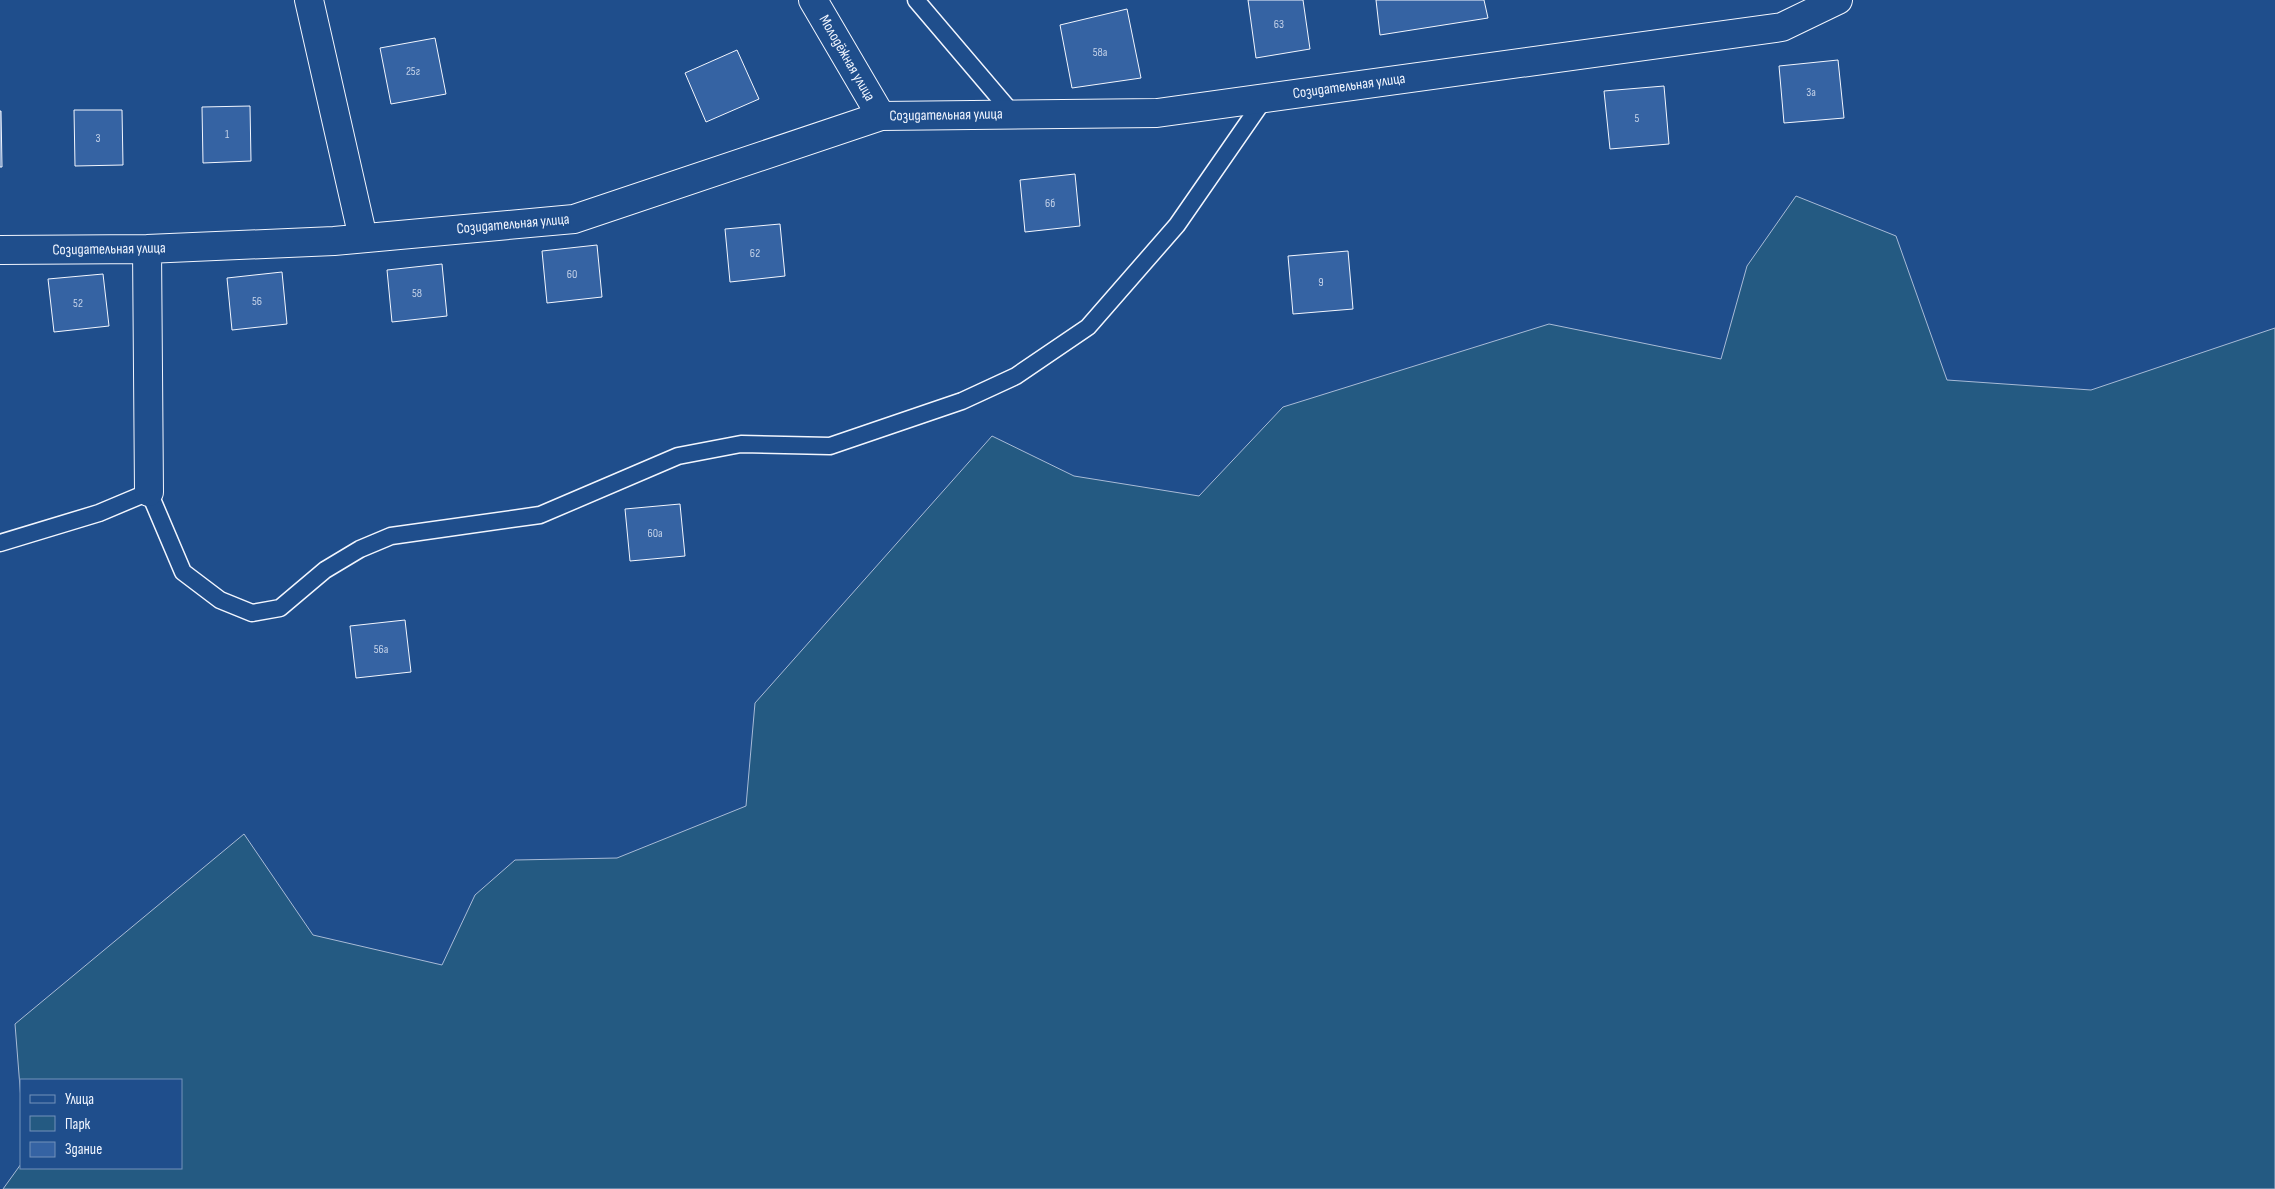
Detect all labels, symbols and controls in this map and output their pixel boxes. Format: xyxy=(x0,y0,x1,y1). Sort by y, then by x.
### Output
street label: Молодёжная улица xyxy=(815,11,879,105)
house number: 63 xyxy=(1274,17,1284,32)
house number: 58а xyxy=(1093,45,1108,60)
house number: 25г xyxy=(406,64,420,79)
street label: Созидательная улица xyxy=(1292,69,1407,103)
house number: 3а xyxy=(1806,85,1816,100)
street label: Созидательная улица xyxy=(889,105,1003,125)
house number: 5 xyxy=(1635,111,1640,126)
house number: 1 xyxy=(225,127,230,142)
house number: 3 xyxy=(95,131,101,146)
house number: 6б xyxy=(1045,196,1055,211)
street label: Созидательная улица xyxy=(456,210,570,238)
street label: Созидательная улица xyxy=(52,239,166,259)
house number: 62 xyxy=(750,246,760,261)
house number: 60 xyxy=(567,267,577,282)
house number: 9 xyxy=(1318,275,1324,290)
house number: 58 xyxy=(412,286,422,301)
house number: 56 xyxy=(252,294,262,309)
house number: 52 xyxy=(73,296,83,311)
house number: 60а xyxy=(647,526,663,541)
house number: 56а xyxy=(374,642,389,657)
legend xyxy=(20,1079,182,1169)
text: Улица xyxy=(65,1090,94,1109)
text: Парк xyxy=(65,1115,91,1134)
text: Здание xyxy=(65,1140,102,1159)

